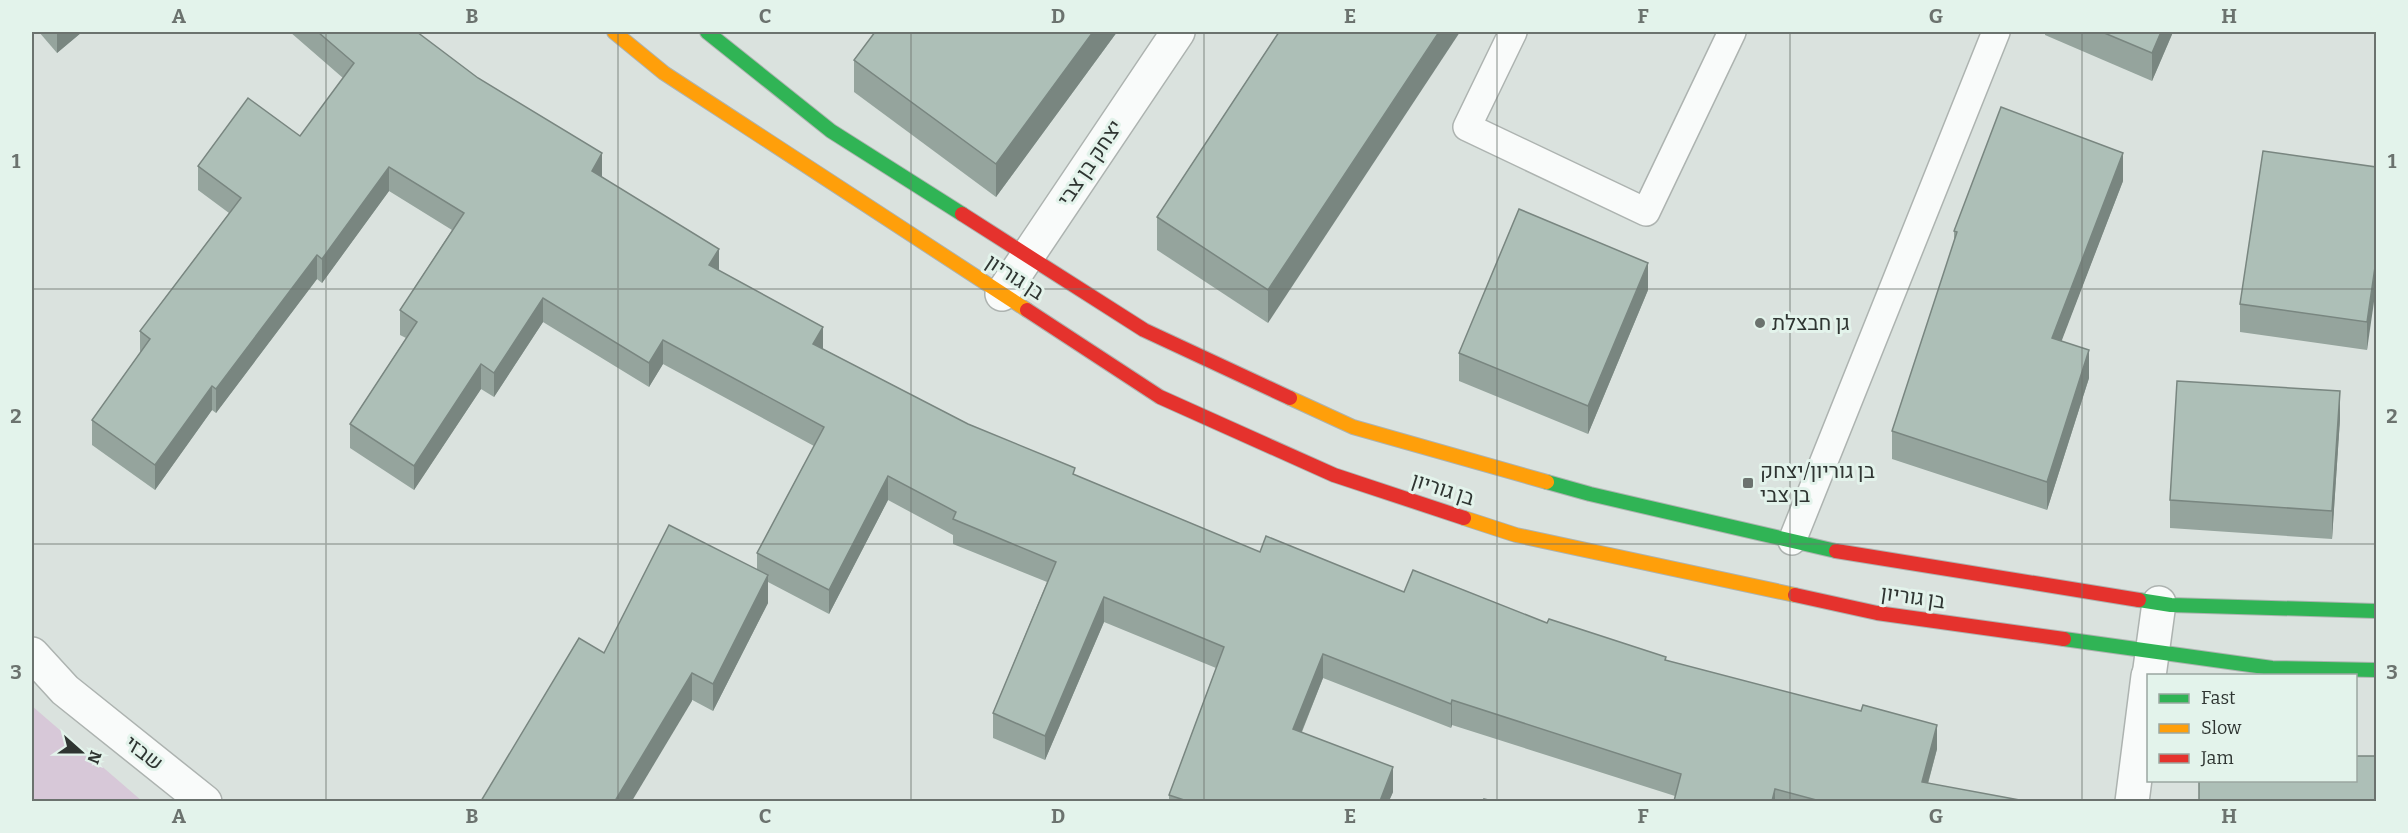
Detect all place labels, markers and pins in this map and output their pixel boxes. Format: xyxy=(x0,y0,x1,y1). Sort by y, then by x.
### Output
place label: גן חבצלת xyxy=(1772,310,1850,336)
marker: גן חבצלת xyxy=(1753,316,1767,330)
place label: בן גוריון/יצחק בן צבי xyxy=(1760,458,1875,508)
marker: בן גוריון/יצחק בן צבי xyxy=(1741,476,1755,490)

